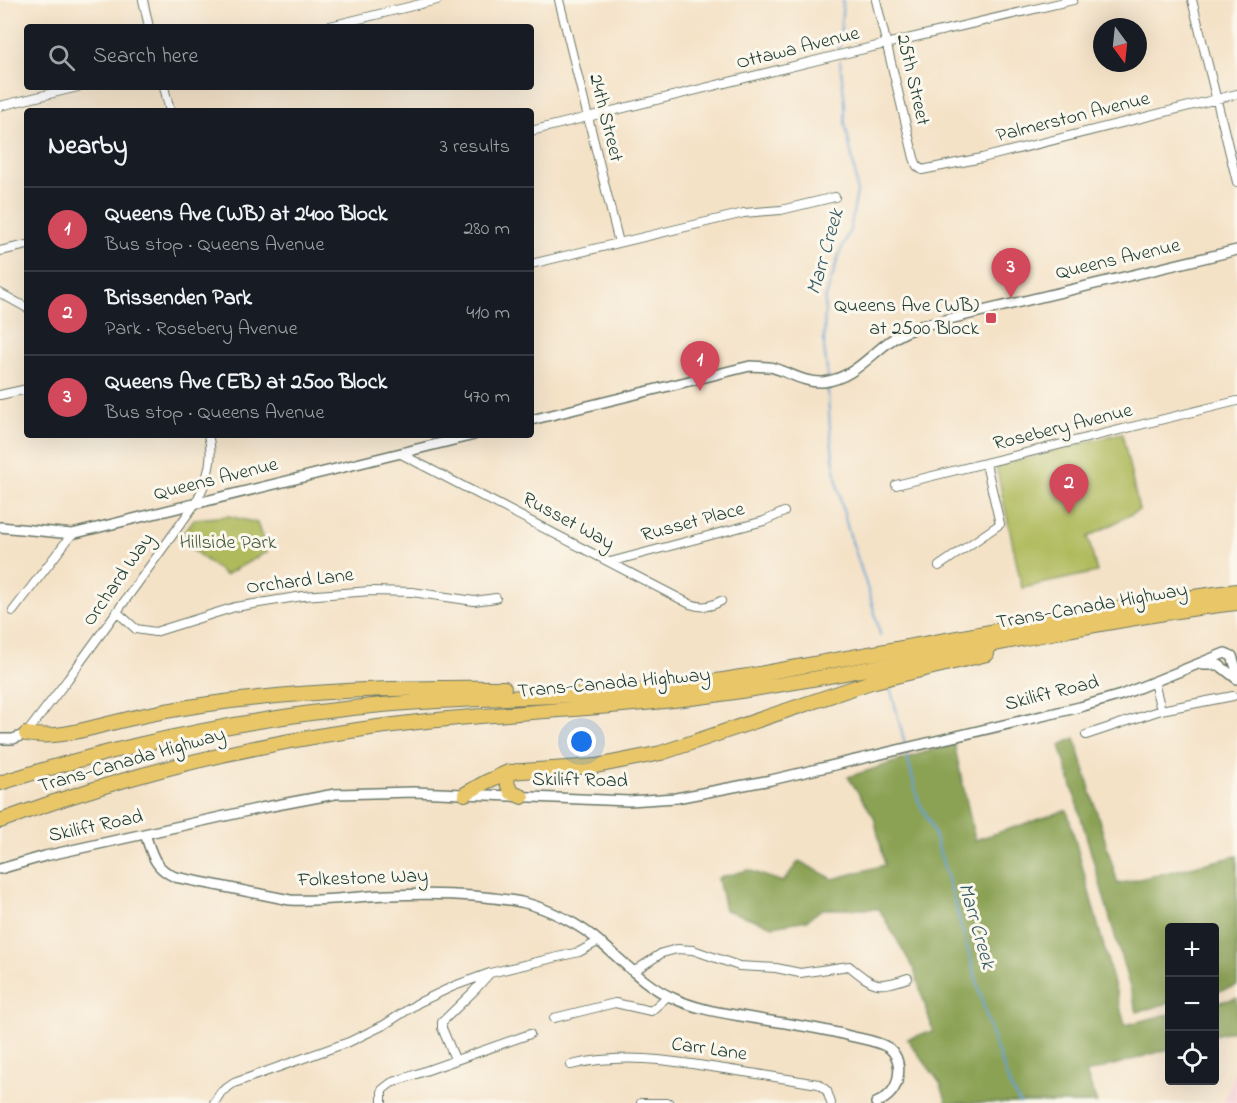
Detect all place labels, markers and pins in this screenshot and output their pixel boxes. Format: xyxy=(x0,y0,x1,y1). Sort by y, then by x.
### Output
pin: 3 xyxy=(992,248,1030,298)
place label: Queens Ave (WB) at 2500 Block xyxy=(834,292,979,344)
marker: Queens Ave (WB) at 2500 Block xyxy=(984,311,998,325)
pin: 1 xyxy=(680,342,720,391)
pin: 2 xyxy=(1050,464,1088,514)

